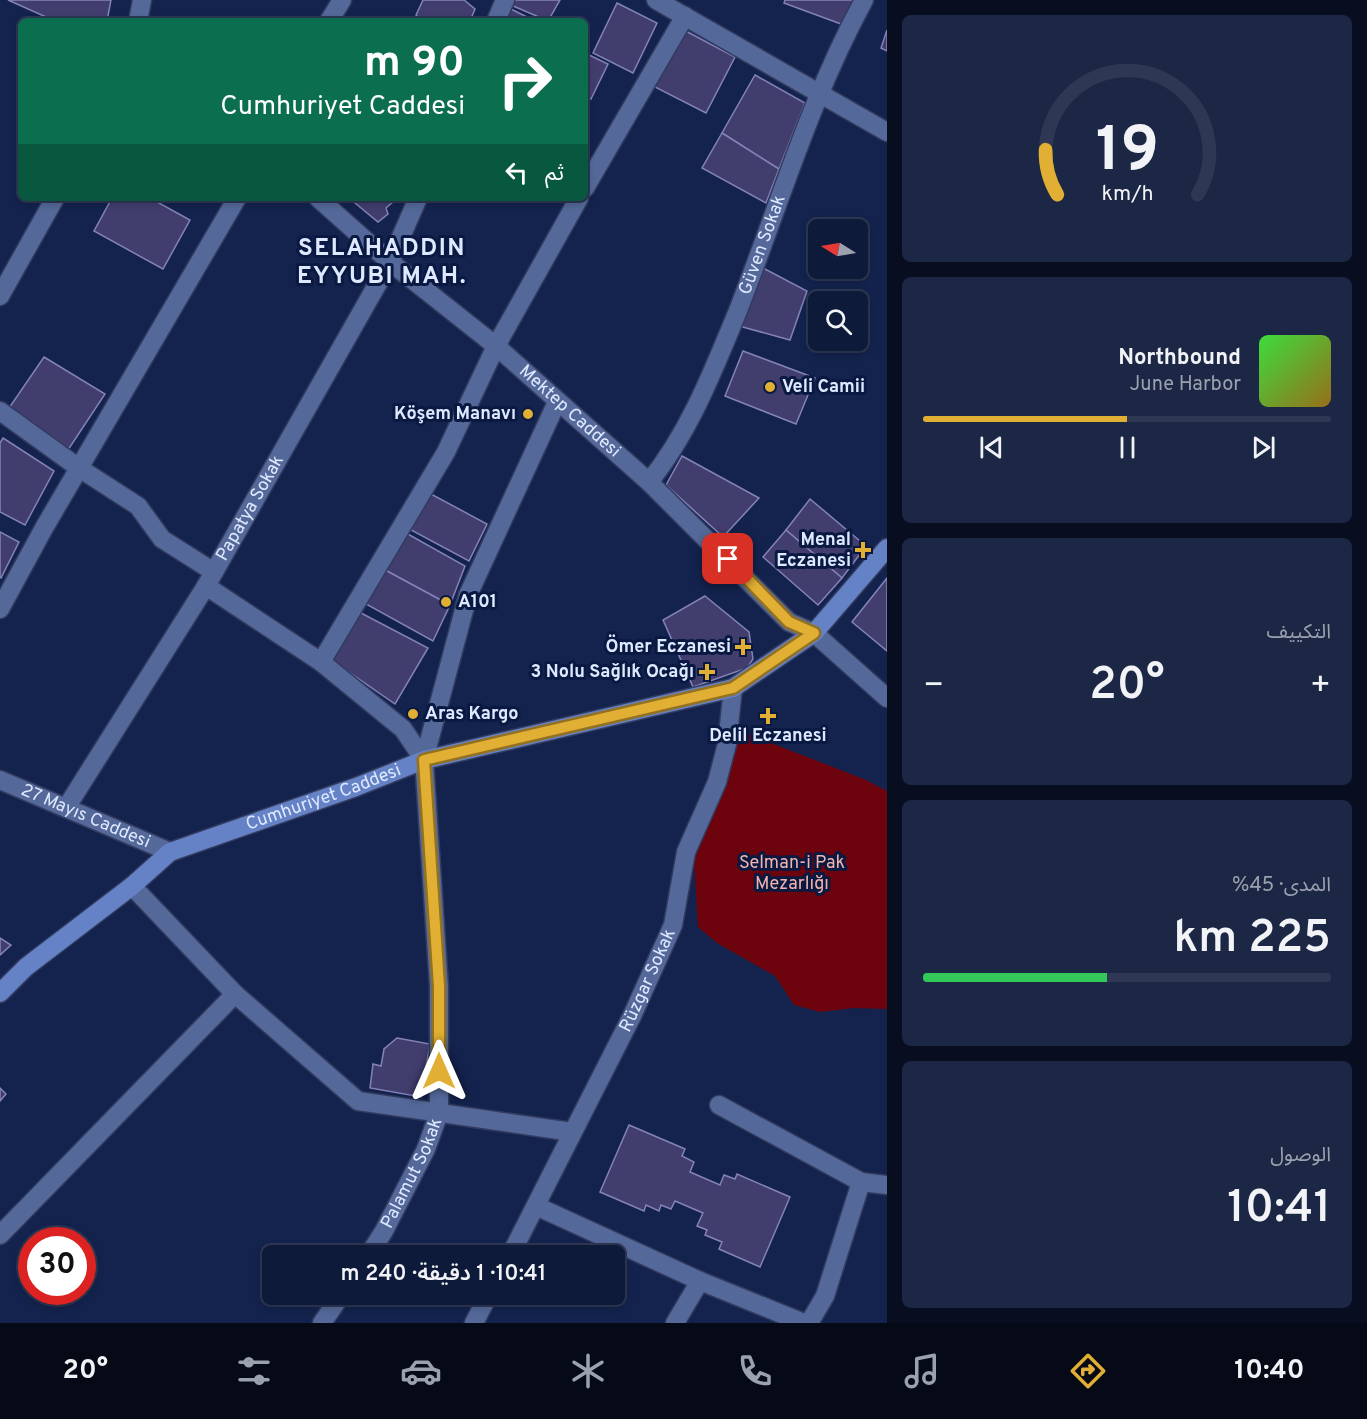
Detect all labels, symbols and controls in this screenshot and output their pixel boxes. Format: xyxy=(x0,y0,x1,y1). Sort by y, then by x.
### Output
text: 90 m xyxy=(364,38,465,91)
icon: right xyxy=(486,42,564,120)
text: Cumhuriyet Caddesi xyxy=(220,90,465,124)
text: 19 xyxy=(1095,114,1159,193)
icon: left xyxy=(500,156,533,189)
text: ثم xyxy=(545,161,564,188)
text: km/h xyxy=(1101,182,1153,209)
street label: Güven Sokak xyxy=(734,192,791,298)
north arrow xyxy=(808,219,868,279)
map controls xyxy=(808,219,868,351)
district label: SELAHADDIN EYYUBI MAH. xyxy=(297,234,467,292)
button: search xyxy=(808,291,868,351)
text: Northbound xyxy=(1118,345,1241,372)
street label: Mektep Caddesi xyxy=(514,360,625,463)
text: June Harbor xyxy=(1129,372,1241,398)
place label: Veli Camii xyxy=(782,376,865,399)
marker: Veli Camii xyxy=(763,380,777,394)
place label: Köşem Manavı xyxy=(394,403,516,426)
marker: Köşem Manavı xyxy=(521,407,535,421)
icon: previous xyxy=(975,431,1008,464)
icon: pause xyxy=(1111,431,1144,464)
icon: next xyxy=(1247,431,1280,464)
street label: Papatya Sokak xyxy=(211,451,289,565)
place label: Menal Eczanesi xyxy=(776,529,851,573)
pin xyxy=(702,533,753,584)
icon: arrive xyxy=(711,542,744,575)
marker: Menal Eczanesi xyxy=(856,543,870,557)
place label: A101 xyxy=(458,591,497,614)
marker: A101 xyxy=(439,595,453,609)
text: التكييف xyxy=(1267,620,1331,646)
place label: Ömer Eczanesi xyxy=(605,634,731,659)
marker: Ömer Eczanesi xyxy=(736,640,750,654)
text: 20° xyxy=(1089,658,1165,715)
place label: 3 Nolu Sağlık Ocağı xyxy=(531,661,694,684)
marker: 3 Nolu Sağlık Ocağı xyxy=(698,663,716,681)
text: − xyxy=(923,666,944,708)
text: + xyxy=(1310,666,1331,708)
place label: Aras Kargo xyxy=(425,703,518,726)
marker: Aras Kargo xyxy=(406,707,420,721)
marker: Delil Eczanesi xyxy=(761,709,775,723)
place label: Delil Eczanesi xyxy=(709,725,827,748)
street label: Cumhuriyet Caddesi xyxy=(243,759,404,836)
street label: 27 Mayıs Caddesi xyxy=(17,779,154,854)
park label: Selman-i Pak Mezarlığı xyxy=(739,852,845,896)
text: المدى · 45% xyxy=(1232,873,1331,899)
text: 225 km xyxy=(1173,911,1331,968)
street label: Rüzgar Sokak xyxy=(614,925,681,1036)
position arrow xyxy=(407,1039,471,1103)
street label: Palamut Sokak xyxy=(376,1115,448,1232)
text: الوصول xyxy=(1270,1143,1331,1169)
text: 10:41 xyxy=(1227,1181,1331,1238)
speed limit sign: 30 xyxy=(18,1227,96,1305)
text: 10:41 · 1 دقيقة · 240 m xyxy=(341,1261,546,1288)
icon: filters xyxy=(233,1350,275,1392)
icon: car xyxy=(400,1350,442,1392)
icon: climate xyxy=(567,1350,609,1392)
icon: phone xyxy=(734,1350,776,1392)
icon: music xyxy=(901,1350,943,1392)
icon: directions xyxy=(1067,1350,1109,1392)
text: 20° xyxy=(62,1354,108,1388)
text: 10:40 xyxy=(1234,1354,1305,1388)

